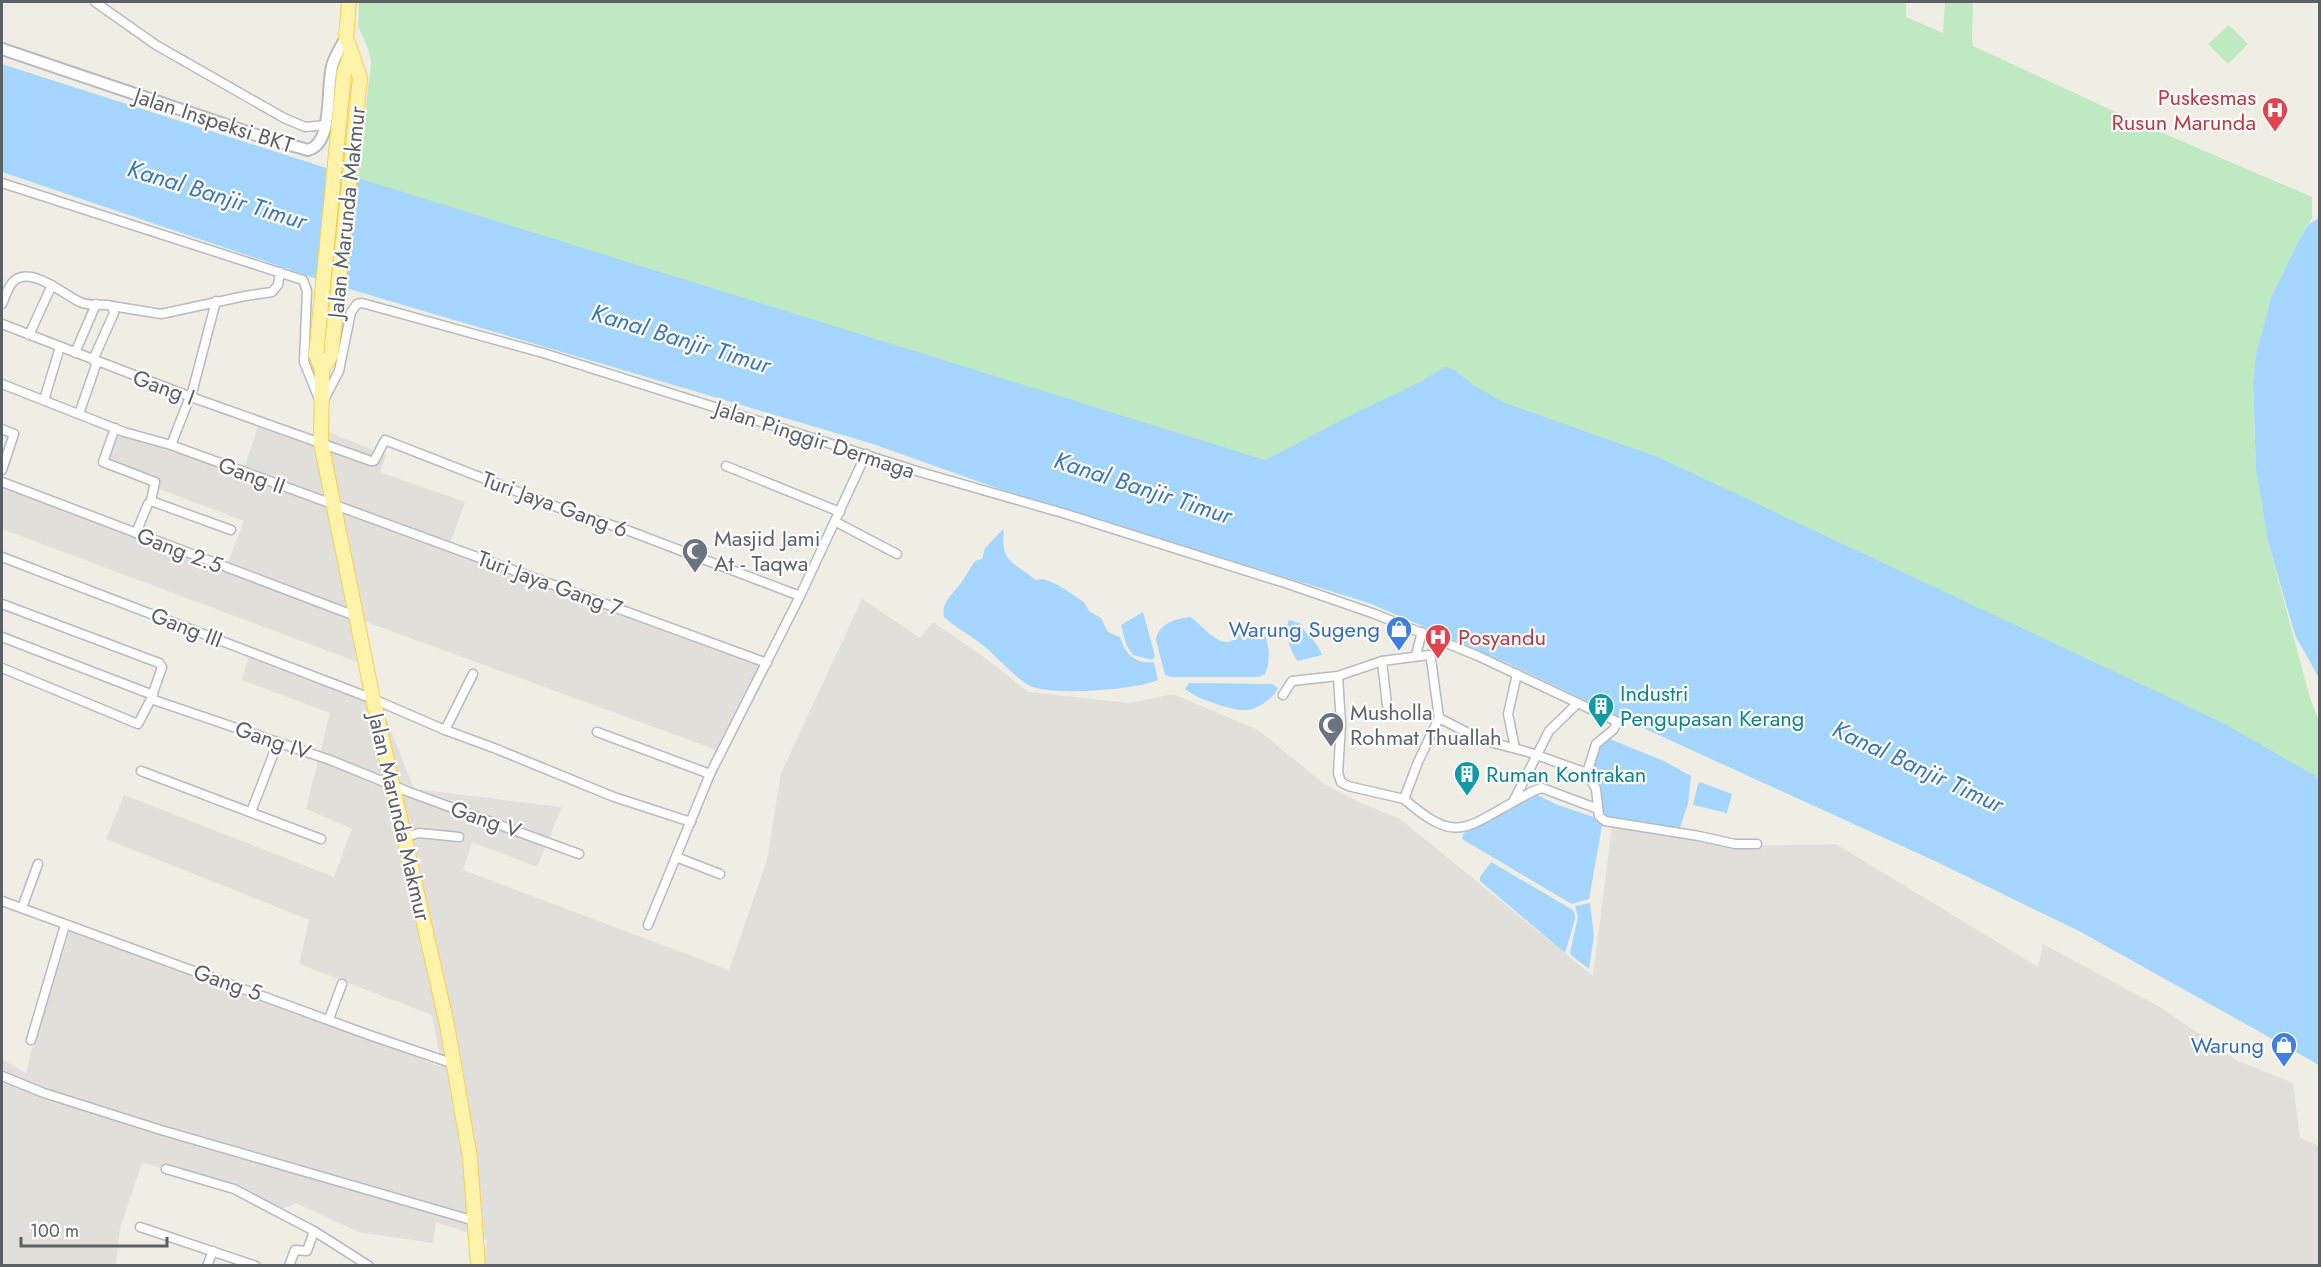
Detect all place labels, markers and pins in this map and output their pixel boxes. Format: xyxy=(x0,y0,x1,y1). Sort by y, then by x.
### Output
place label: Puskesmas Rusun Marunda xyxy=(2111,81,2256,138)
hospital icon: Puskesmas Rusun Marunda xyxy=(2260,95,2290,133)
place label: Masjid Jami At - Taqwa xyxy=(714,522,820,579)
mosque icon: Masjid Jami At - Taqwa xyxy=(680,536,710,574)
place label: Warung Sugeng xyxy=(1228,613,1380,645)
shop icon: Warung Sugeng xyxy=(1384,614,1414,652)
place label: Posyandu xyxy=(1458,621,1546,653)
hospital icon: Posyandu xyxy=(1423,622,1453,660)
place label: Industri Pengupasan Kerang xyxy=(1620,677,1804,734)
building icon: Industri Pengupasan Kerang xyxy=(1586,691,1616,729)
place label: Musholla Rohmat Thuallah xyxy=(1350,696,1502,753)
mosque icon: Musholla Rohmat Thuallah xyxy=(1316,710,1346,748)
place label: Ruman Kontrakan xyxy=(1486,758,1646,790)
building icon: Ruman Kontrakan xyxy=(1452,759,1482,797)
place label: Warung xyxy=(2191,1029,2264,1061)
shop icon: Warung xyxy=(2269,1030,2299,1068)

